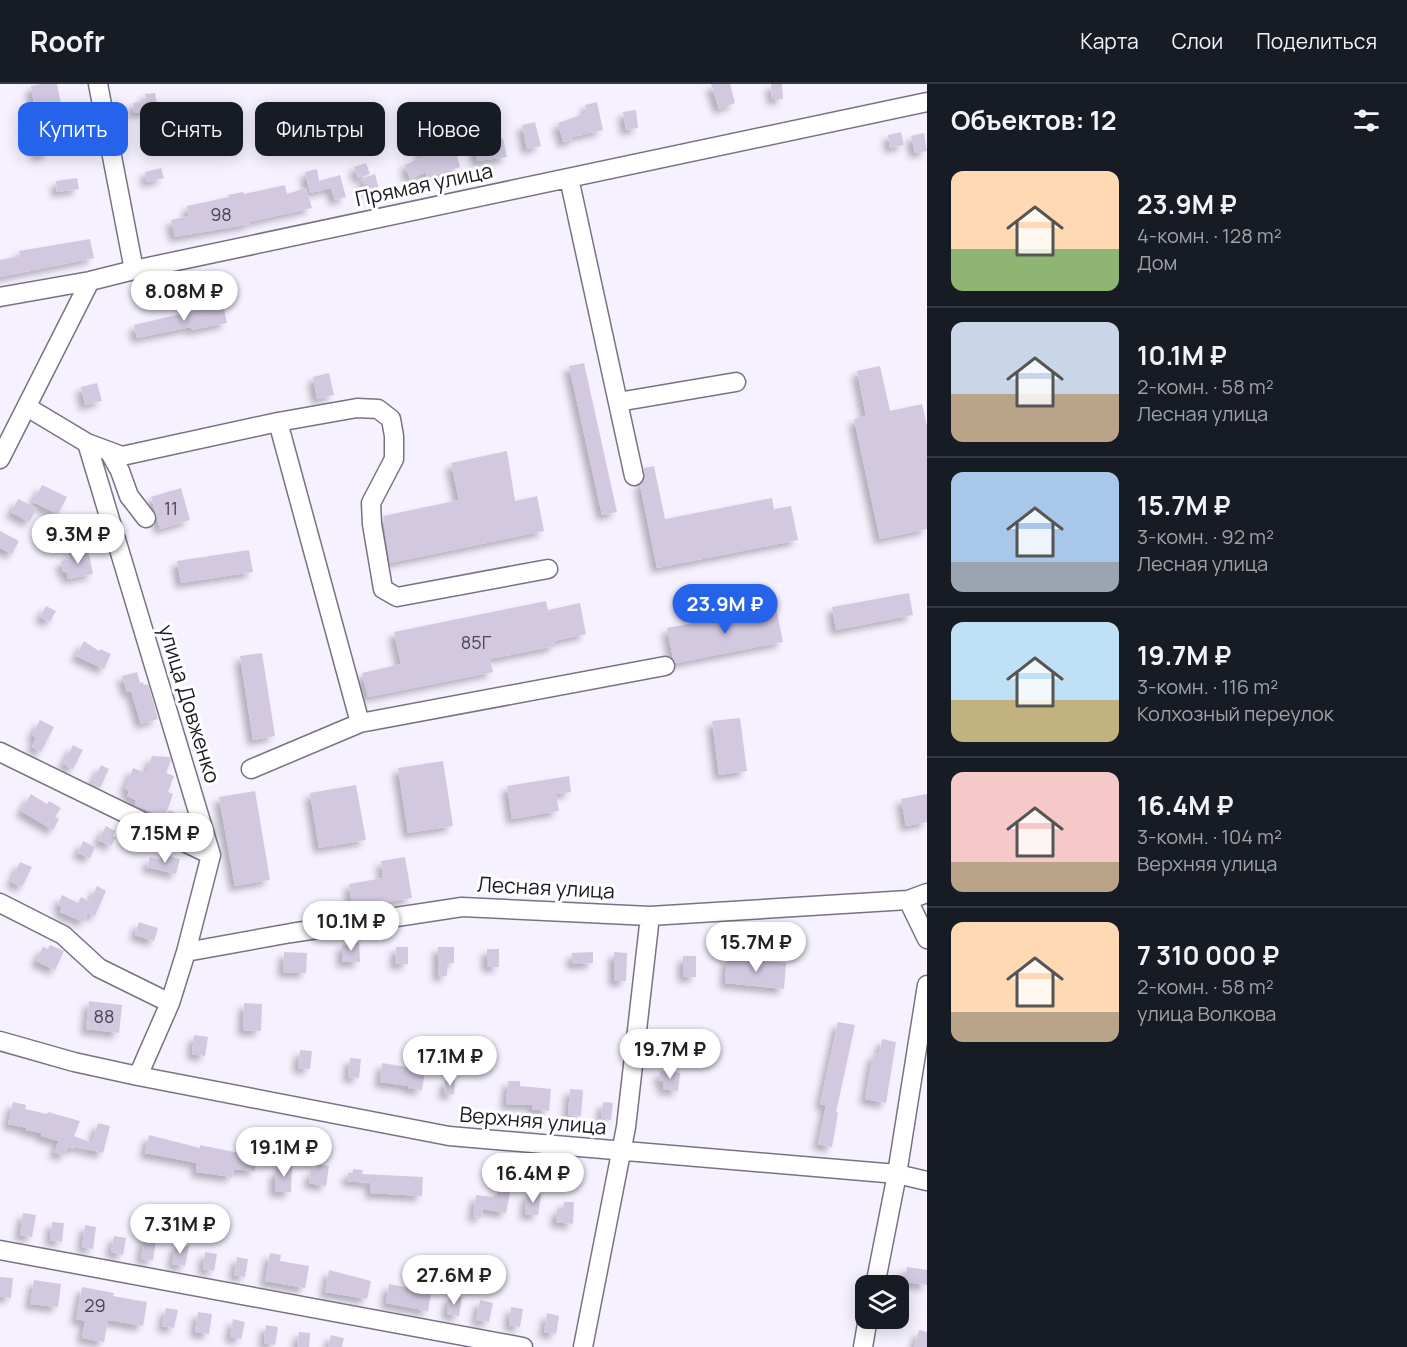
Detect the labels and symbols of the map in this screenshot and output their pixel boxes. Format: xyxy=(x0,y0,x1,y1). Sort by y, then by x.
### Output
street label: Прямая улица xyxy=(352,156,495,212)
house number: 98 xyxy=(210,202,232,226)
pin: 8.08M ₽ xyxy=(129,271,239,322)
house number: 11 xyxy=(164,496,178,520)
pin: 9.3M ₽ xyxy=(29,514,127,565)
pin: 23.9M ₽ xyxy=(670,584,780,635)
street label: улица Довженко xyxy=(153,621,227,786)
house number: 85Г xyxy=(461,630,492,654)
pin: 7.15M ₽ xyxy=(110,813,220,864)
street label: Лесная улица xyxy=(477,869,616,905)
pin: 10.1M ₽ xyxy=(296,901,406,952)
pin: 15.7M ₽ xyxy=(701,922,811,973)
house number: 88 xyxy=(94,1004,114,1028)
pin: 19.7M ₽ xyxy=(615,1029,725,1080)
pin: 17.1M ₽ xyxy=(395,1036,505,1087)
street label: Верхняя улица xyxy=(458,1100,608,1140)
pin: 19.1M ₽ xyxy=(229,1127,339,1178)
pin: 16.4M ₽ xyxy=(478,1153,588,1204)
pin: 7.31M ₽ xyxy=(125,1204,235,1255)
pin: 27.6M ₽ xyxy=(399,1255,509,1306)
house number: 29 xyxy=(84,1293,106,1317)

